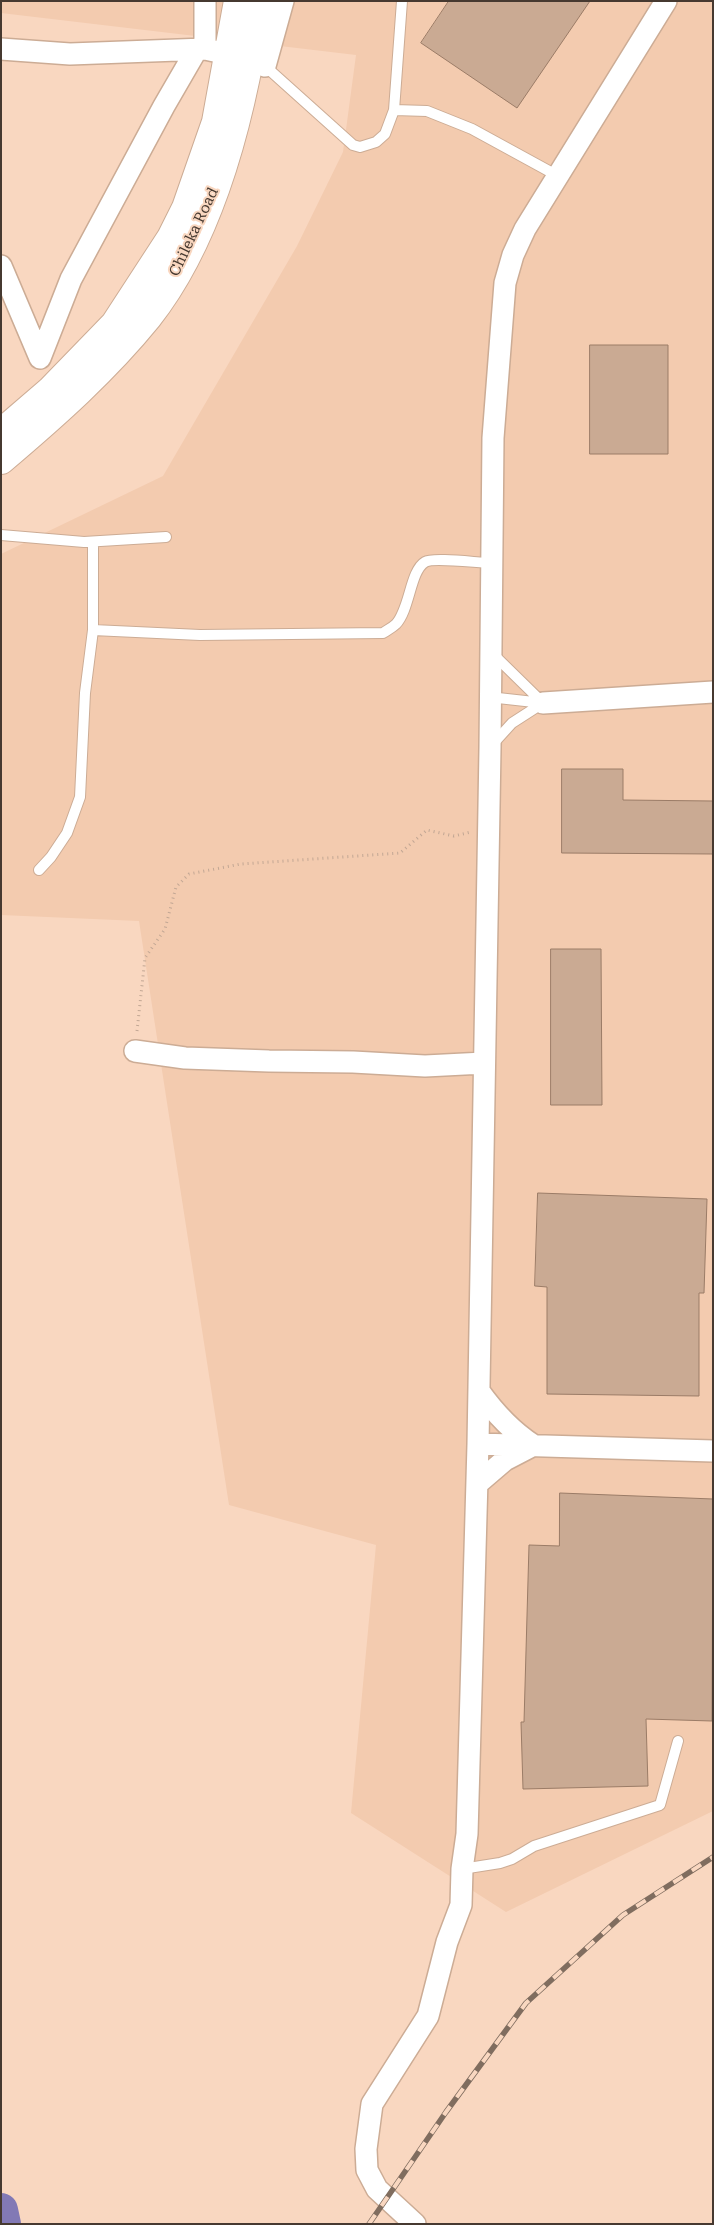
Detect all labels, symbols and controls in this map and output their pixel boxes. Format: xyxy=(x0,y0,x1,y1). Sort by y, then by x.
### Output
street label: Chileka Road xyxy=(166,185,222,279)

